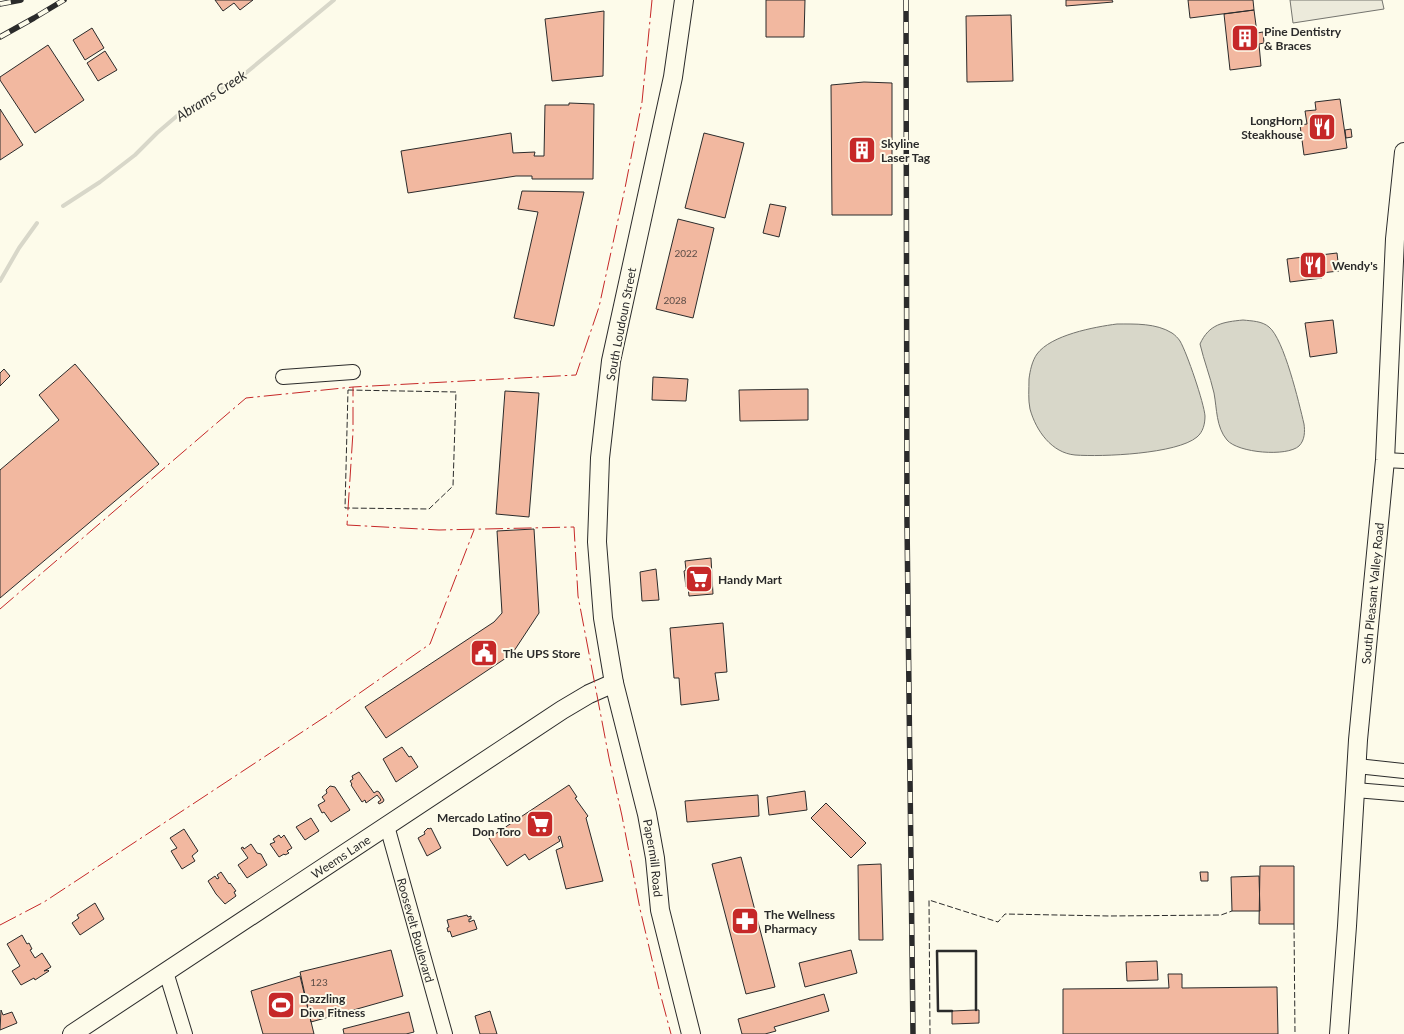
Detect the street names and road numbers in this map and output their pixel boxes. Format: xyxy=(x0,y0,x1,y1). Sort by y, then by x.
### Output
street label: South Loudoun Street xyxy=(603,266,639,382)
street label: South Pleasant Valley Road xyxy=(1358,522,1386,665)
street label: Papermill Road xyxy=(641,818,666,898)
street label: Weems Lane xyxy=(308,831,373,881)
street label: Roosevelt Boulevard xyxy=(394,876,438,984)

